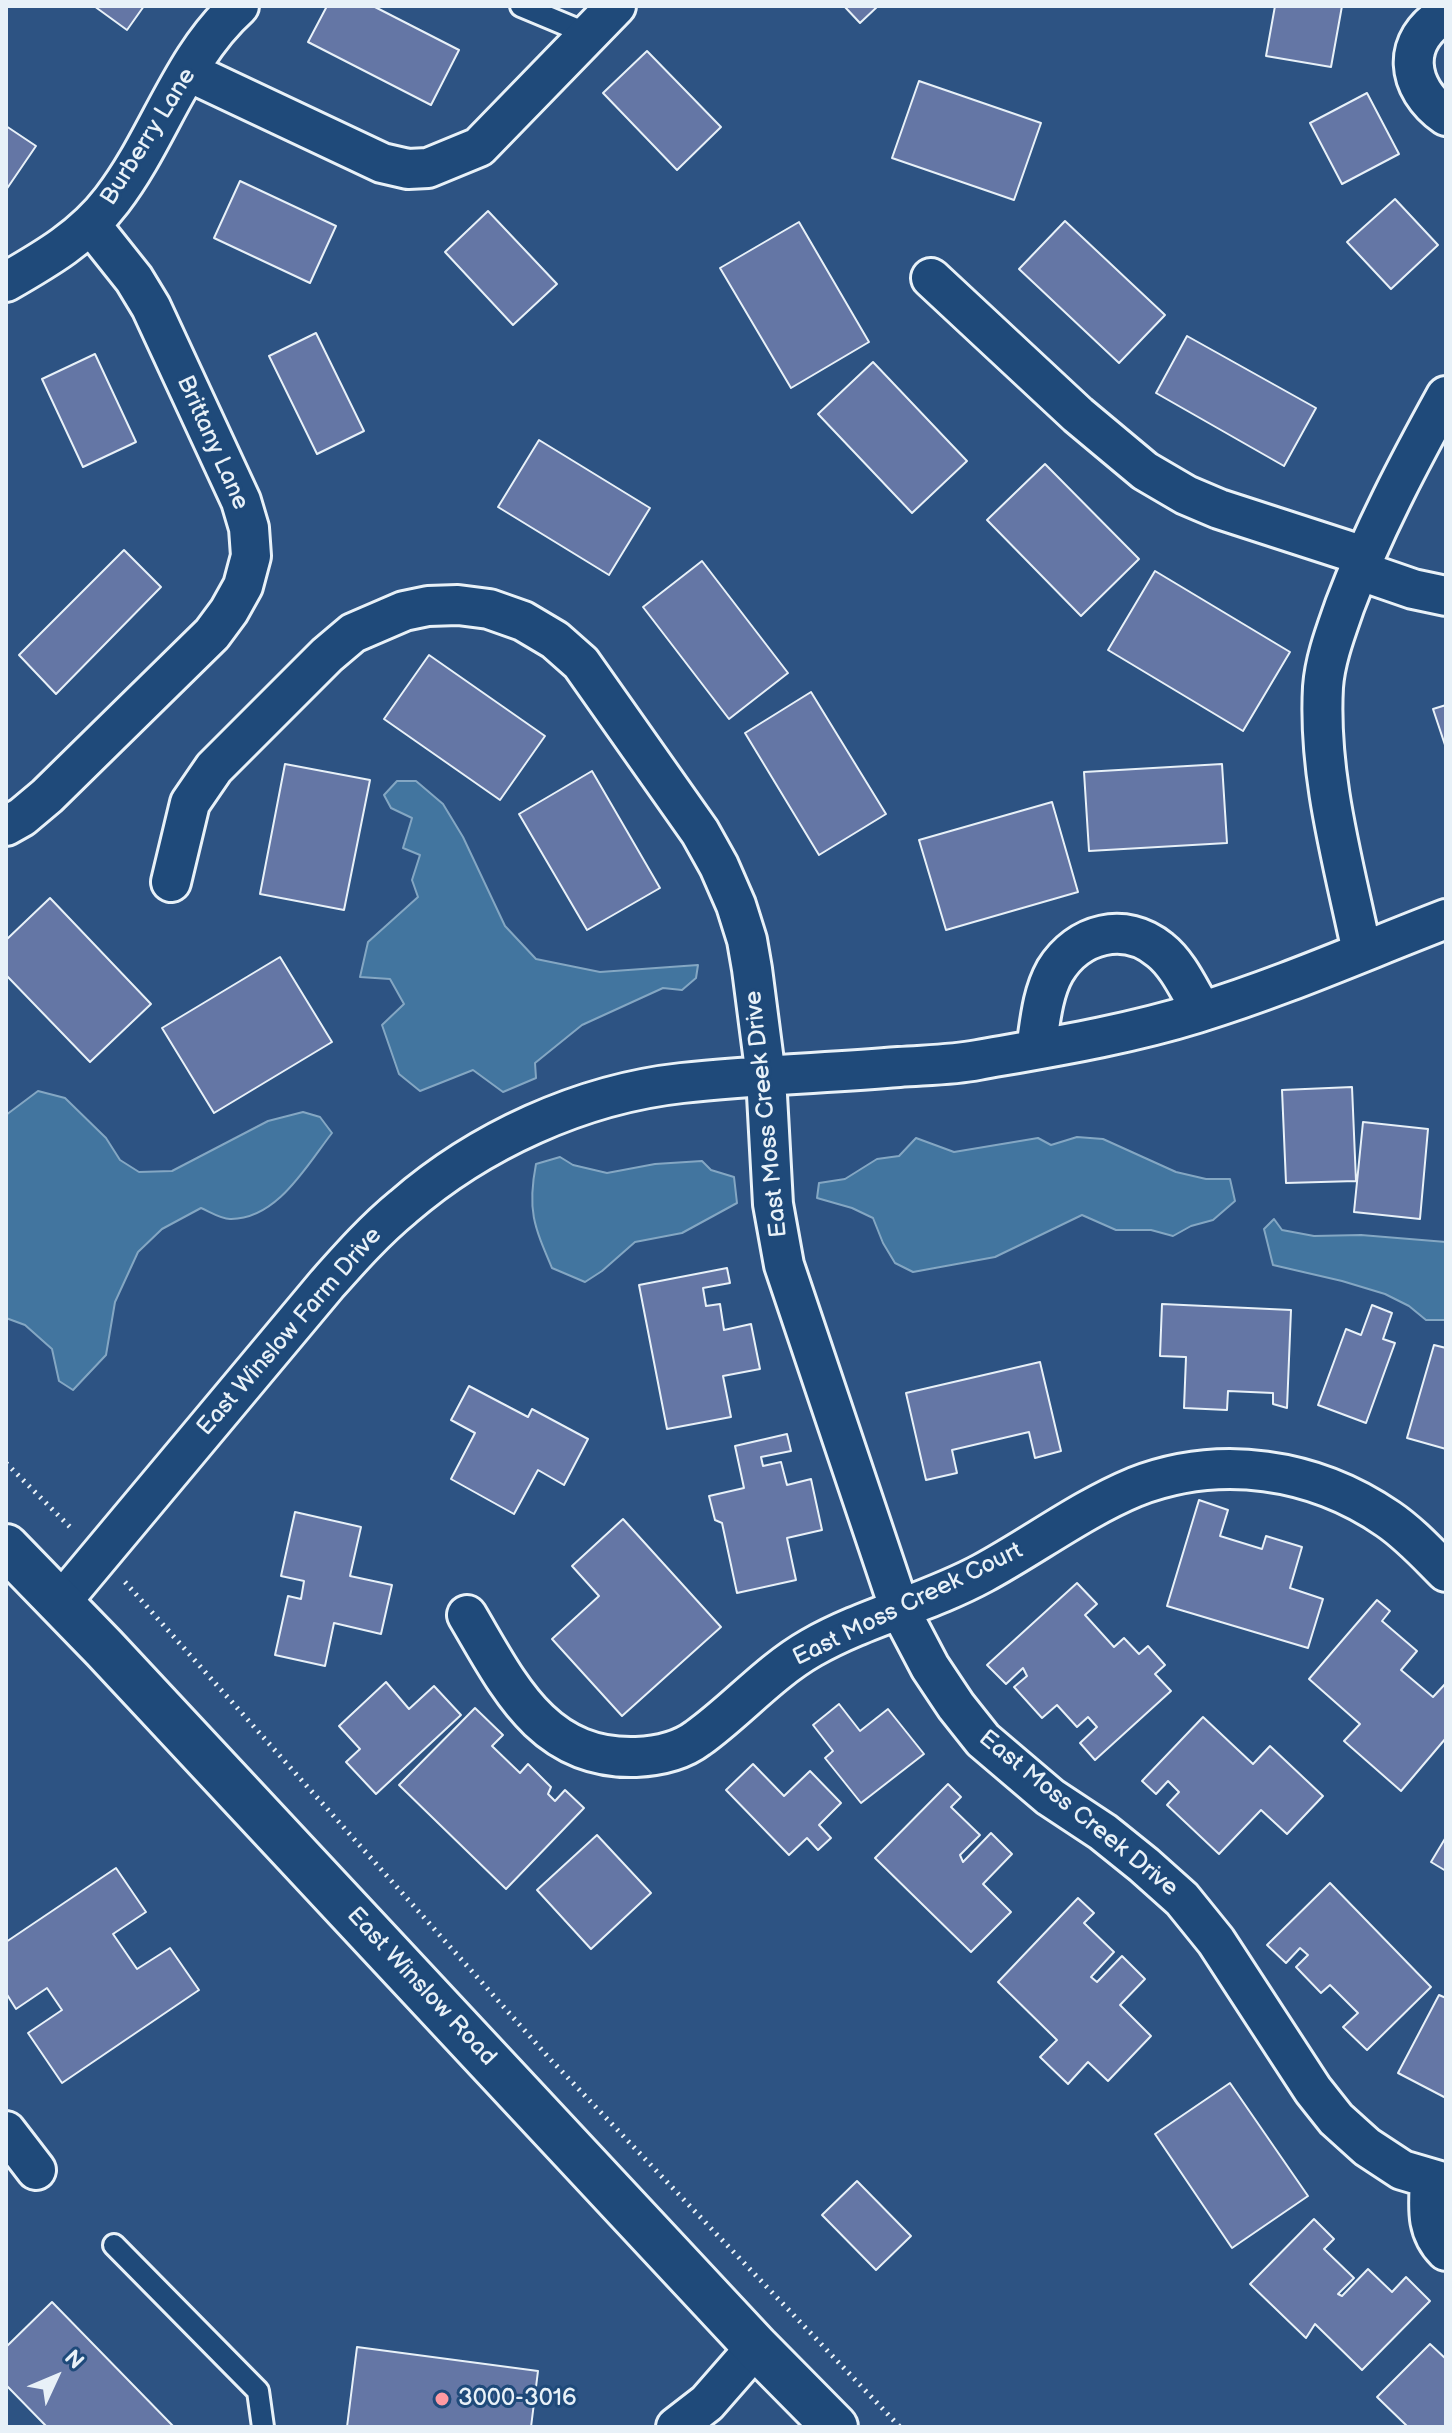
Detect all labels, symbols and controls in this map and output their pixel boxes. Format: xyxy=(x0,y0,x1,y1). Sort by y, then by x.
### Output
street label: Burberry Lane xyxy=(95,63,203,211)
street label: Brittany Lane xyxy=(170,372,254,514)
street label: East Moss Creek Drive xyxy=(740,989,794,1239)
street label: East Winslow Farm Drive xyxy=(192,1222,388,1442)
street label: East Moss Creek Court xyxy=(789,1537,1027,1673)
street label: East Moss Creek Drive xyxy=(973,1725,1183,1903)
street label: East Winslow Road xyxy=(340,1902,502,2072)
north arrow xyxy=(16,2337,96,2417)
text: N xyxy=(58,2345,89,2375)
place label: 3000-3016 xyxy=(458,2385,577,2413)
marker: 3000-3016 xyxy=(433,2390,451,2408)

